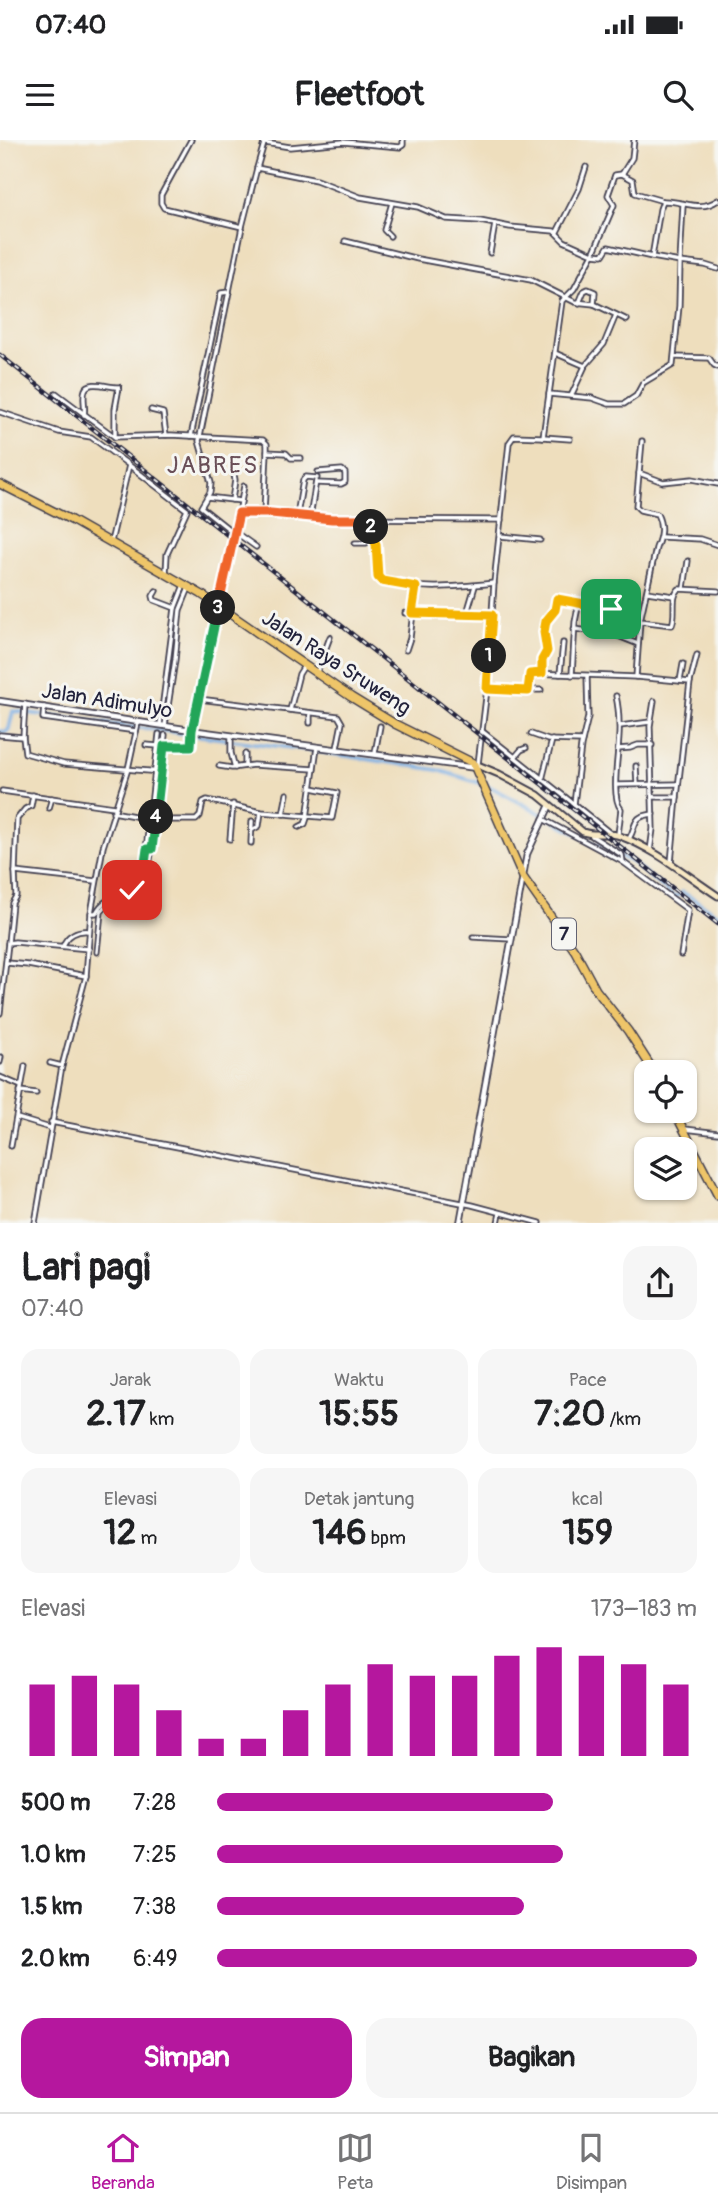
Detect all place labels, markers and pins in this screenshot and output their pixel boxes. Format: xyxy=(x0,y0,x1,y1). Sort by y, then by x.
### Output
pin: 2 xyxy=(354,510,388,544)
pin xyxy=(581,579,641,639)
pin: 3 xyxy=(200,590,235,626)
pin: 1 xyxy=(472,638,506,674)
pin: 4 xyxy=(138,800,174,834)
pin xyxy=(102,860,162,920)

